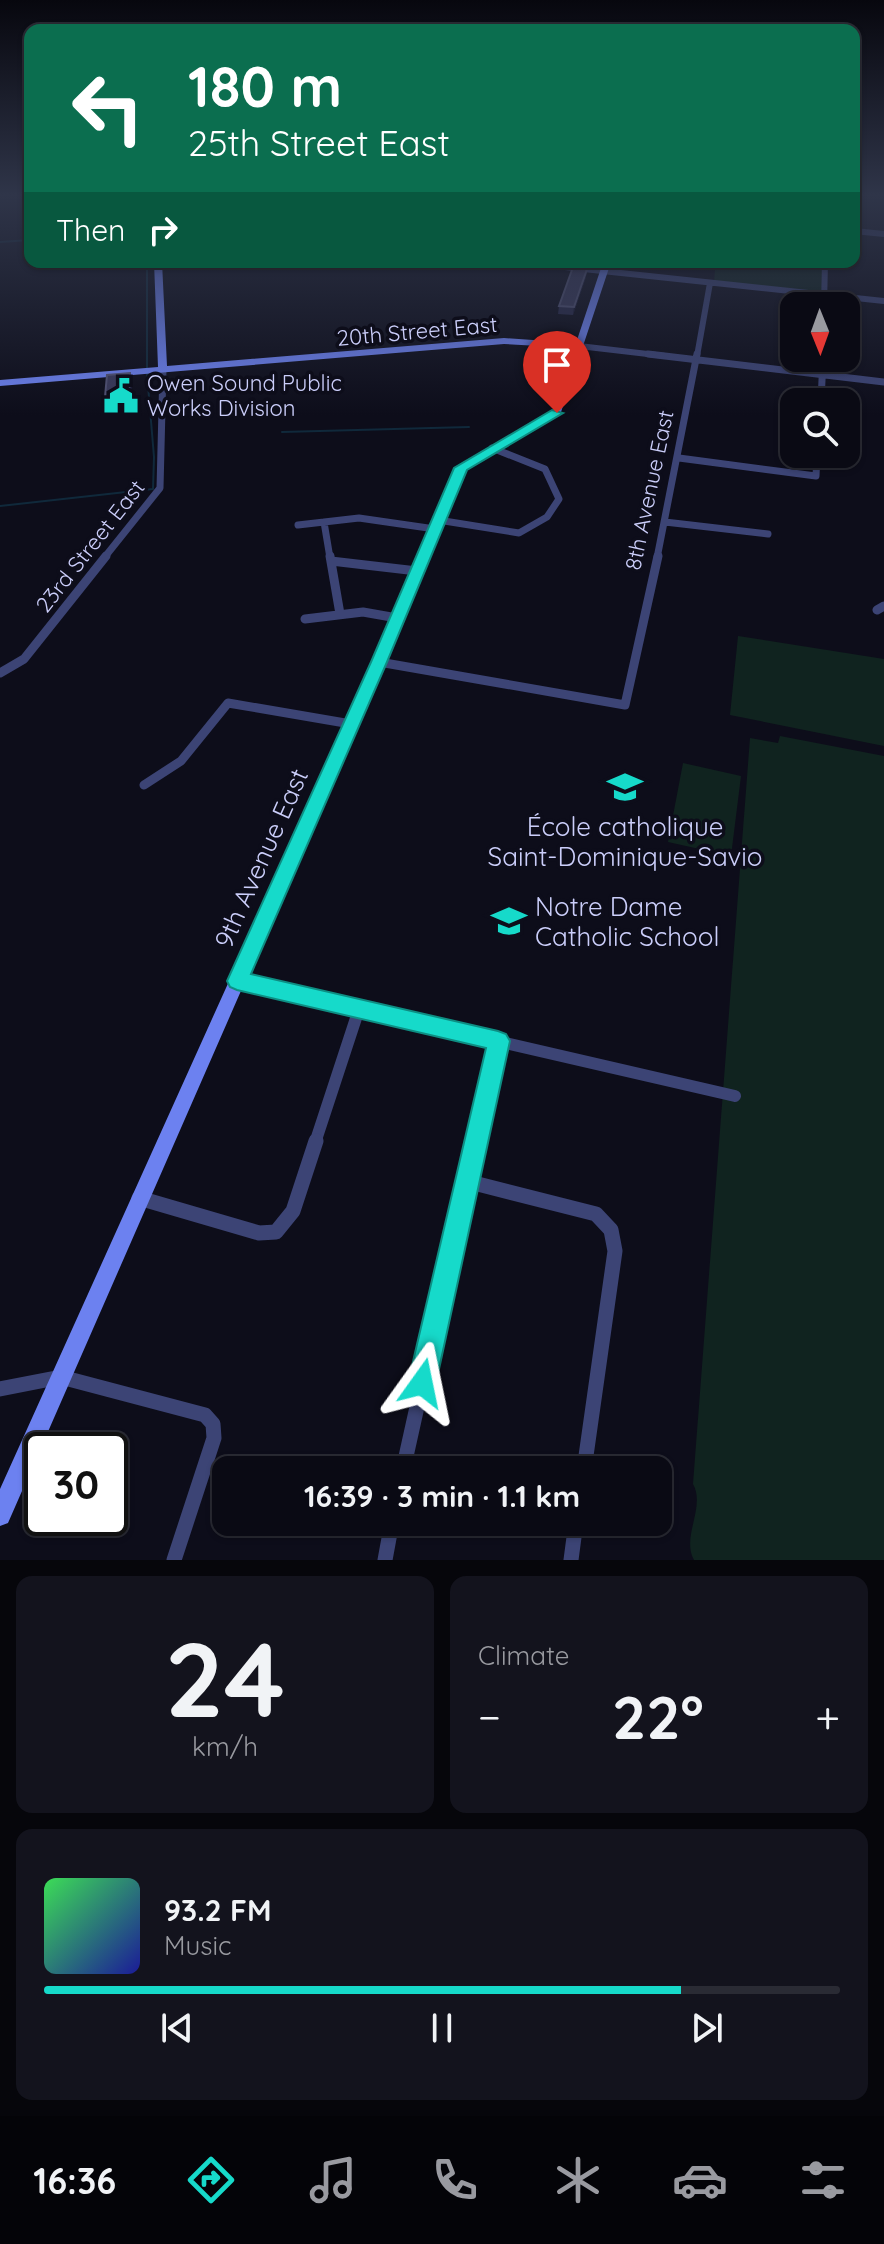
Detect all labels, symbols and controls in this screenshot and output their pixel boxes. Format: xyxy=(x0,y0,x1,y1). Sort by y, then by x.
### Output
text: 180 m xyxy=(188,51,342,121)
icon: left xyxy=(56,56,160,160)
text: 25th Street East xyxy=(188,120,450,165)
icon: right xyxy=(141,208,185,252)
text: Then xyxy=(56,211,125,249)
north arrow xyxy=(780,292,860,372)
map controls xyxy=(780,292,860,468)
street label: 20th Street East xyxy=(336,310,498,352)
pin xyxy=(523,331,591,413)
icon: arrive xyxy=(535,343,579,387)
place label: Owen Sound Public Works Division xyxy=(147,369,342,422)
public building icon: Owen Sound Public Works Division xyxy=(102,377,140,415)
button: search xyxy=(780,388,860,468)
street label: 8th Avenue East xyxy=(618,408,680,572)
street label: 23rd Street East xyxy=(29,474,151,618)
street label: 9th Avenue East xyxy=(207,763,315,953)
school or university icon: École catholique Saint-Dominique-Savio xyxy=(606,768,644,806)
place label: École catholique Saint-Dominique-Savio xyxy=(488,810,762,873)
place label: Notre Dame Catholic School xyxy=(535,890,719,953)
school or university icon: Notre Dame Catholic School xyxy=(490,902,528,940)
position arrow xyxy=(380,1341,464,1425)
speed limit sign: 30 xyxy=(24,1432,128,1536)
text: 16:39 · 3 min · 1.1 km xyxy=(304,1477,580,1515)
text: 24 xyxy=(165,1613,285,1743)
text: Climate xyxy=(478,1639,569,1672)
text: 22° xyxy=(612,1679,704,1754)
text: − xyxy=(478,1689,501,1744)
text: + xyxy=(815,1689,840,1744)
text: km/h xyxy=(192,1730,258,1763)
text: 93.2 FM xyxy=(164,1891,272,1929)
text: Music xyxy=(164,1929,232,1962)
icon: previous xyxy=(155,2006,199,2050)
icon: pause xyxy=(420,2006,464,2050)
icon: next xyxy=(685,2006,729,2050)
icon: directions xyxy=(183,2152,239,2208)
icon: music xyxy=(305,2152,361,2208)
icon: phone xyxy=(427,2152,483,2208)
icon: climate xyxy=(550,2152,606,2208)
icon: car xyxy=(672,2152,728,2208)
icon: filters xyxy=(795,2152,851,2208)
text: 16:36 xyxy=(33,2158,116,2203)

